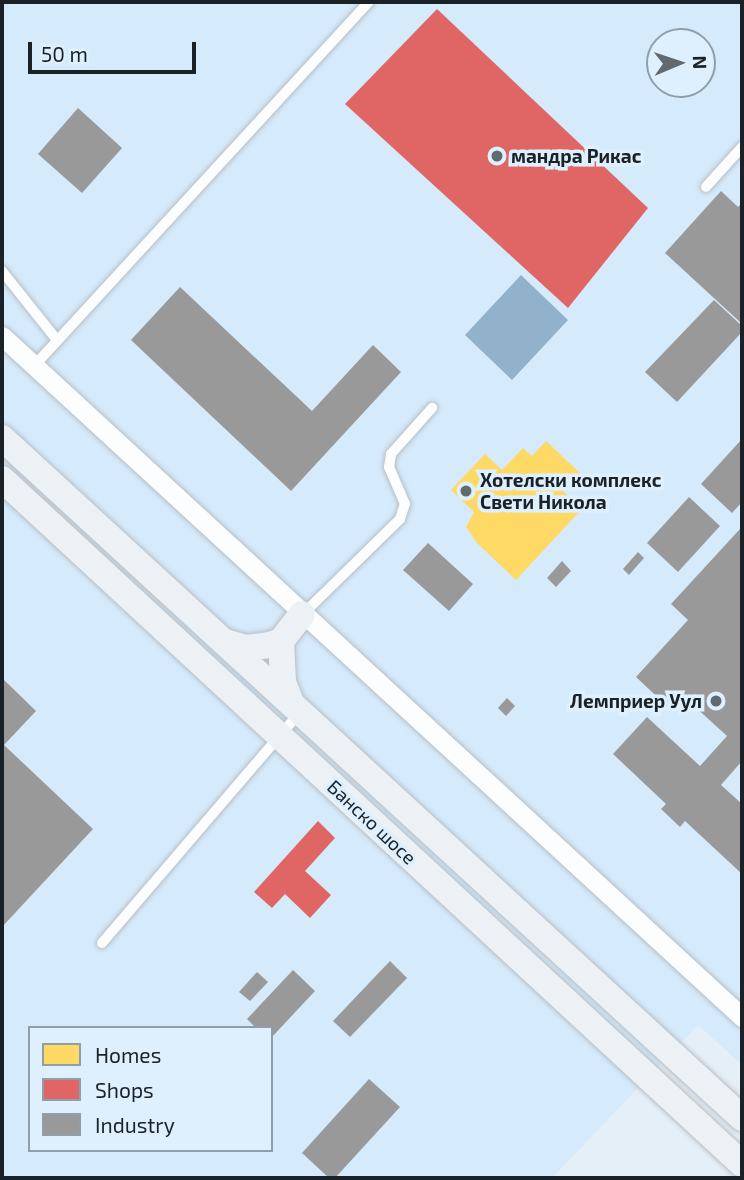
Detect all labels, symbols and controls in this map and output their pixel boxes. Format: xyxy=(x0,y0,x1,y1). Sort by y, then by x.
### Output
scale bar xyxy=(32,28,200,72)
north arrow xyxy=(646,28,716,98)
text: 50 m xyxy=(41,41,88,66)
text: N xyxy=(689,55,712,70)
place label: мандра Рикас xyxy=(511,145,641,167)
marker: мандра Рикас xyxy=(489,148,505,164)
place label: Хотелски комплекс Свети Никола xyxy=(480,469,661,513)
marker: Хотелски комплекс Свети Никола xyxy=(458,483,474,499)
place label: Лемприер Уул xyxy=(570,690,702,712)
marker: Лемприер Уул xyxy=(708,693,724,709)
street label: Банско шосе xyxy=(323,775,421,869)
legend xyxy=(28,1026,273,1152)
text: Homes xyxy=(95,1042,161,1067)
text: Shops xyxy=(95,1077,154,1102)
text: Industry xyxy=(95,1112,175,1137)

